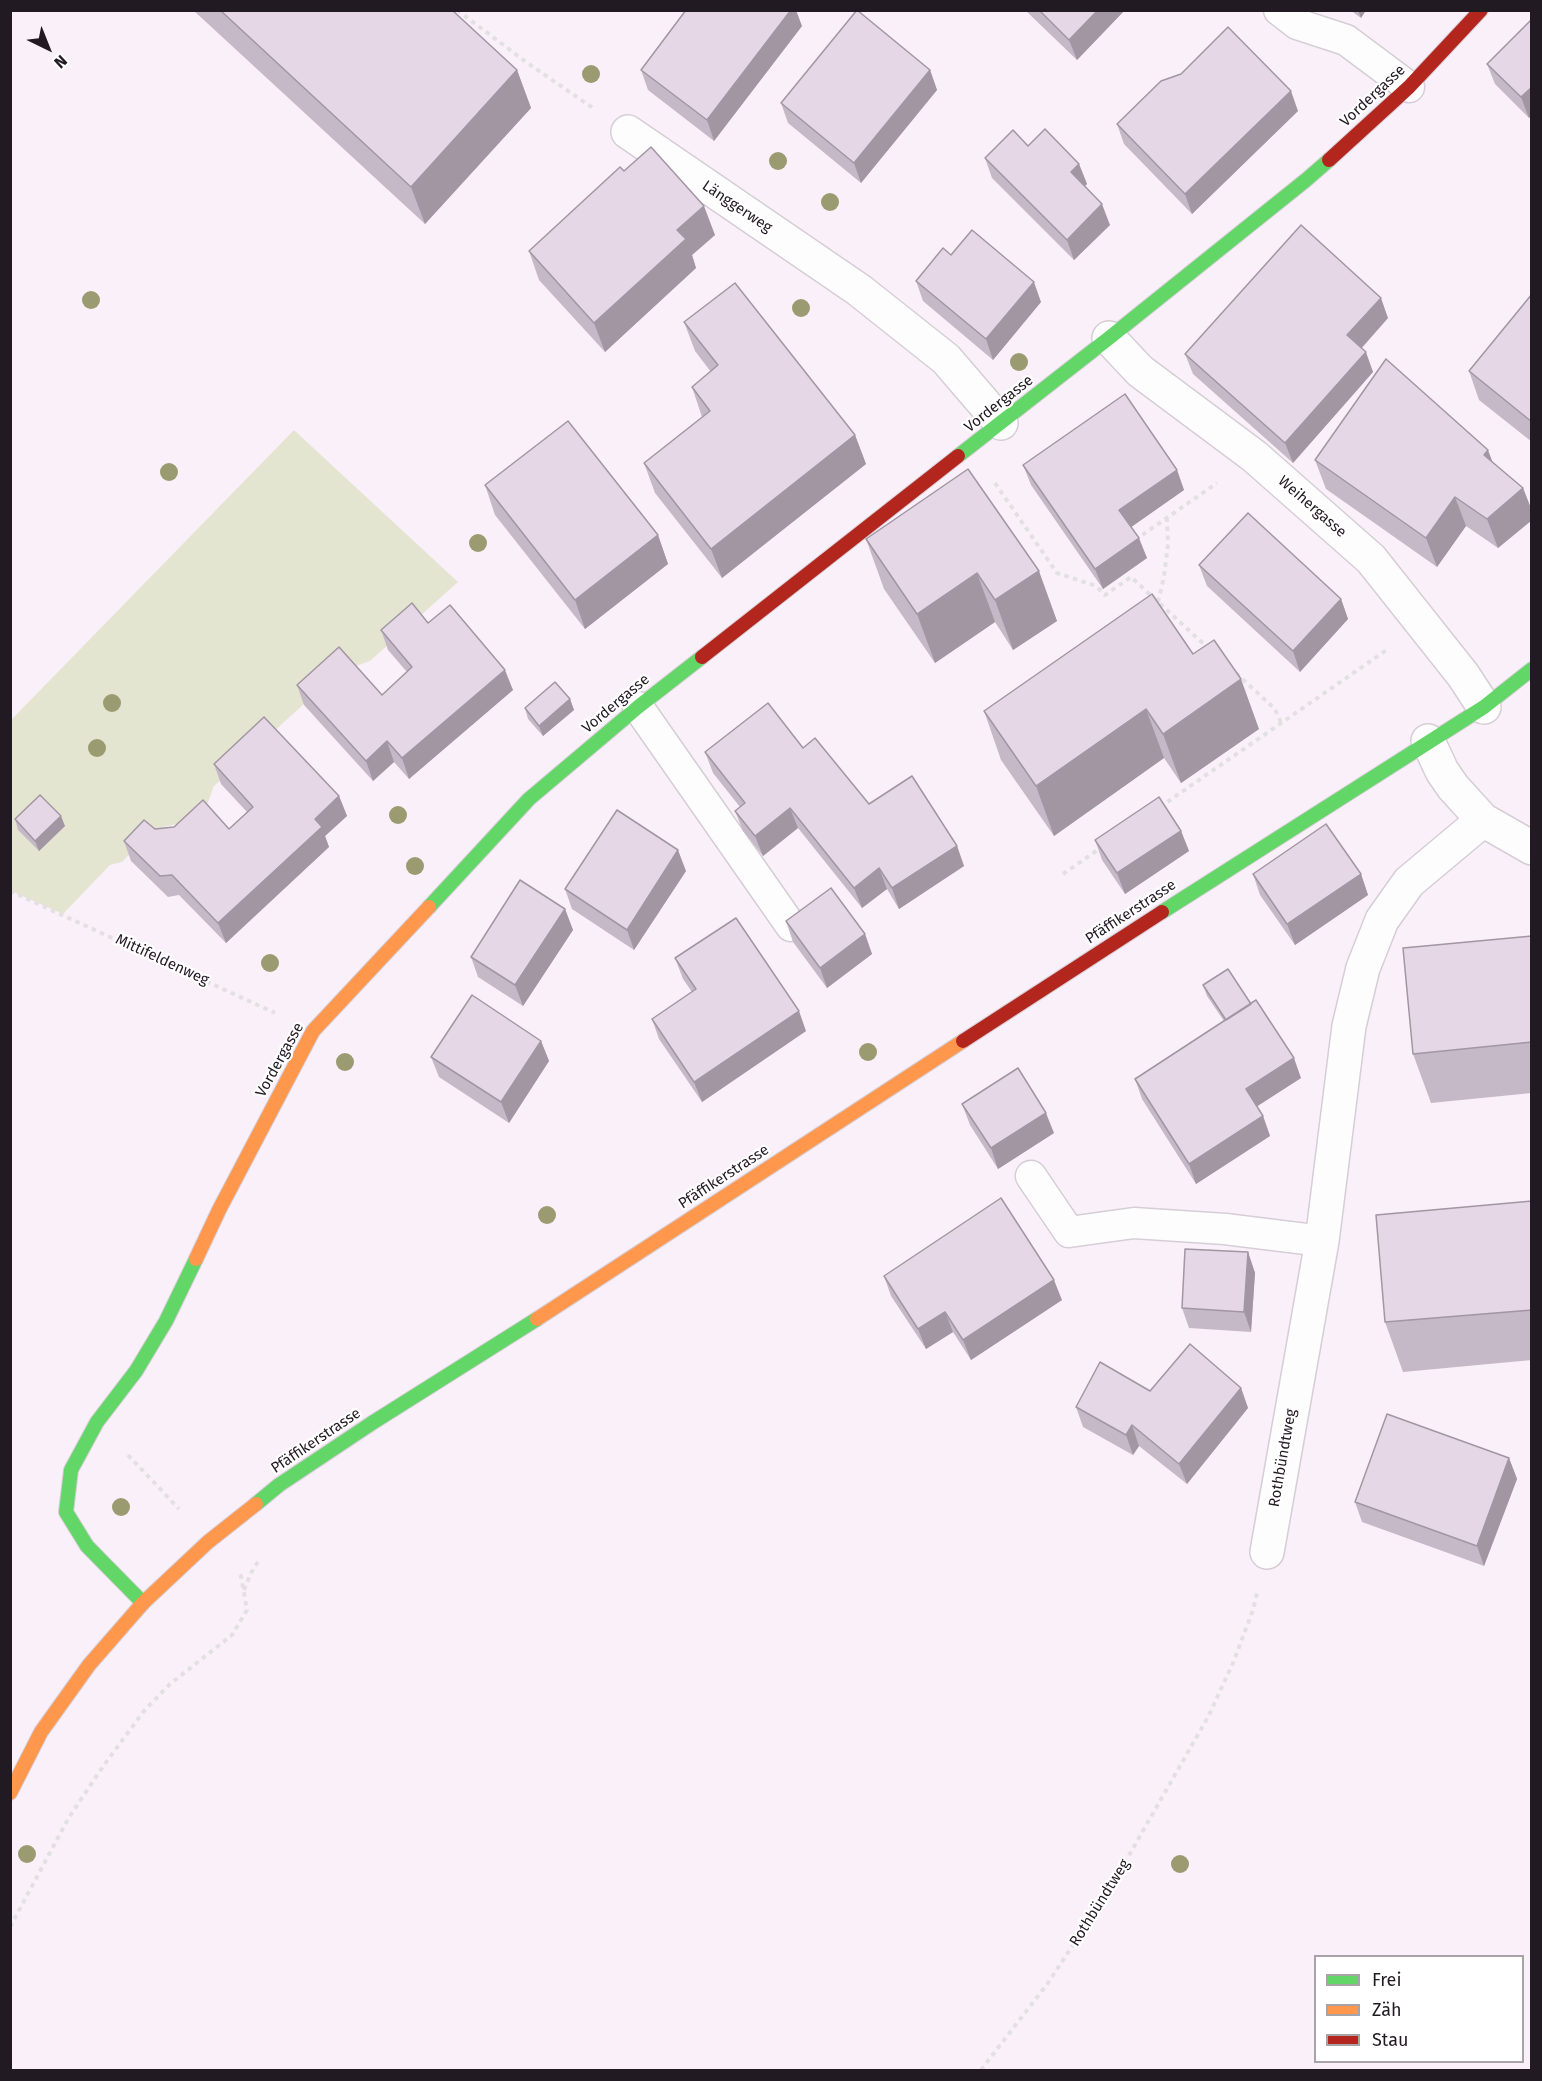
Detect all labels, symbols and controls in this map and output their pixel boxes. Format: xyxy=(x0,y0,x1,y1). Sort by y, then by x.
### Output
north arrow xyxy=(18,18,78,78)
text: N xyxy=(50,51,71,72)
street label: Vordergasse xyxy=(1337,61,1409,131)
street label: Länggerweg xyxy=(699,177,775,237)
street label: Vordergasse xyxy=(961,372,1037,436)
street label: Weihergasse xyxy=(1274,472,1350,542)
street label: Vordergasse xyxy=(579,671,653,737)
street label: Pfäffikerstrasse xyxy=(1082,876,1180,948)
street label: Mittifeldenweg xyxy=(112,931,212,989)
street label: Vordergasse xyxy=(252,1020,308,1100)
street label: Pfäffikerstrasse xyxy=(675,1141,773,1213)
street label: Pfäffikerstrasse xyxy=(268,1404,364,1478)
street label: Rothbündtweg xyxy=(1266,1408,1300,1508)
street label: Rothbündtweg xyxy=(1066,1856,1134,1950)
legend xyxy=(1314,1955,1524,2063)
text: Frei xyxy=(1372,1969,1402,1991)
text: Zäh xyxy=(1372,1999,1401,2021)
text: Stau xyxy=(1372,2029,1408,2051)

